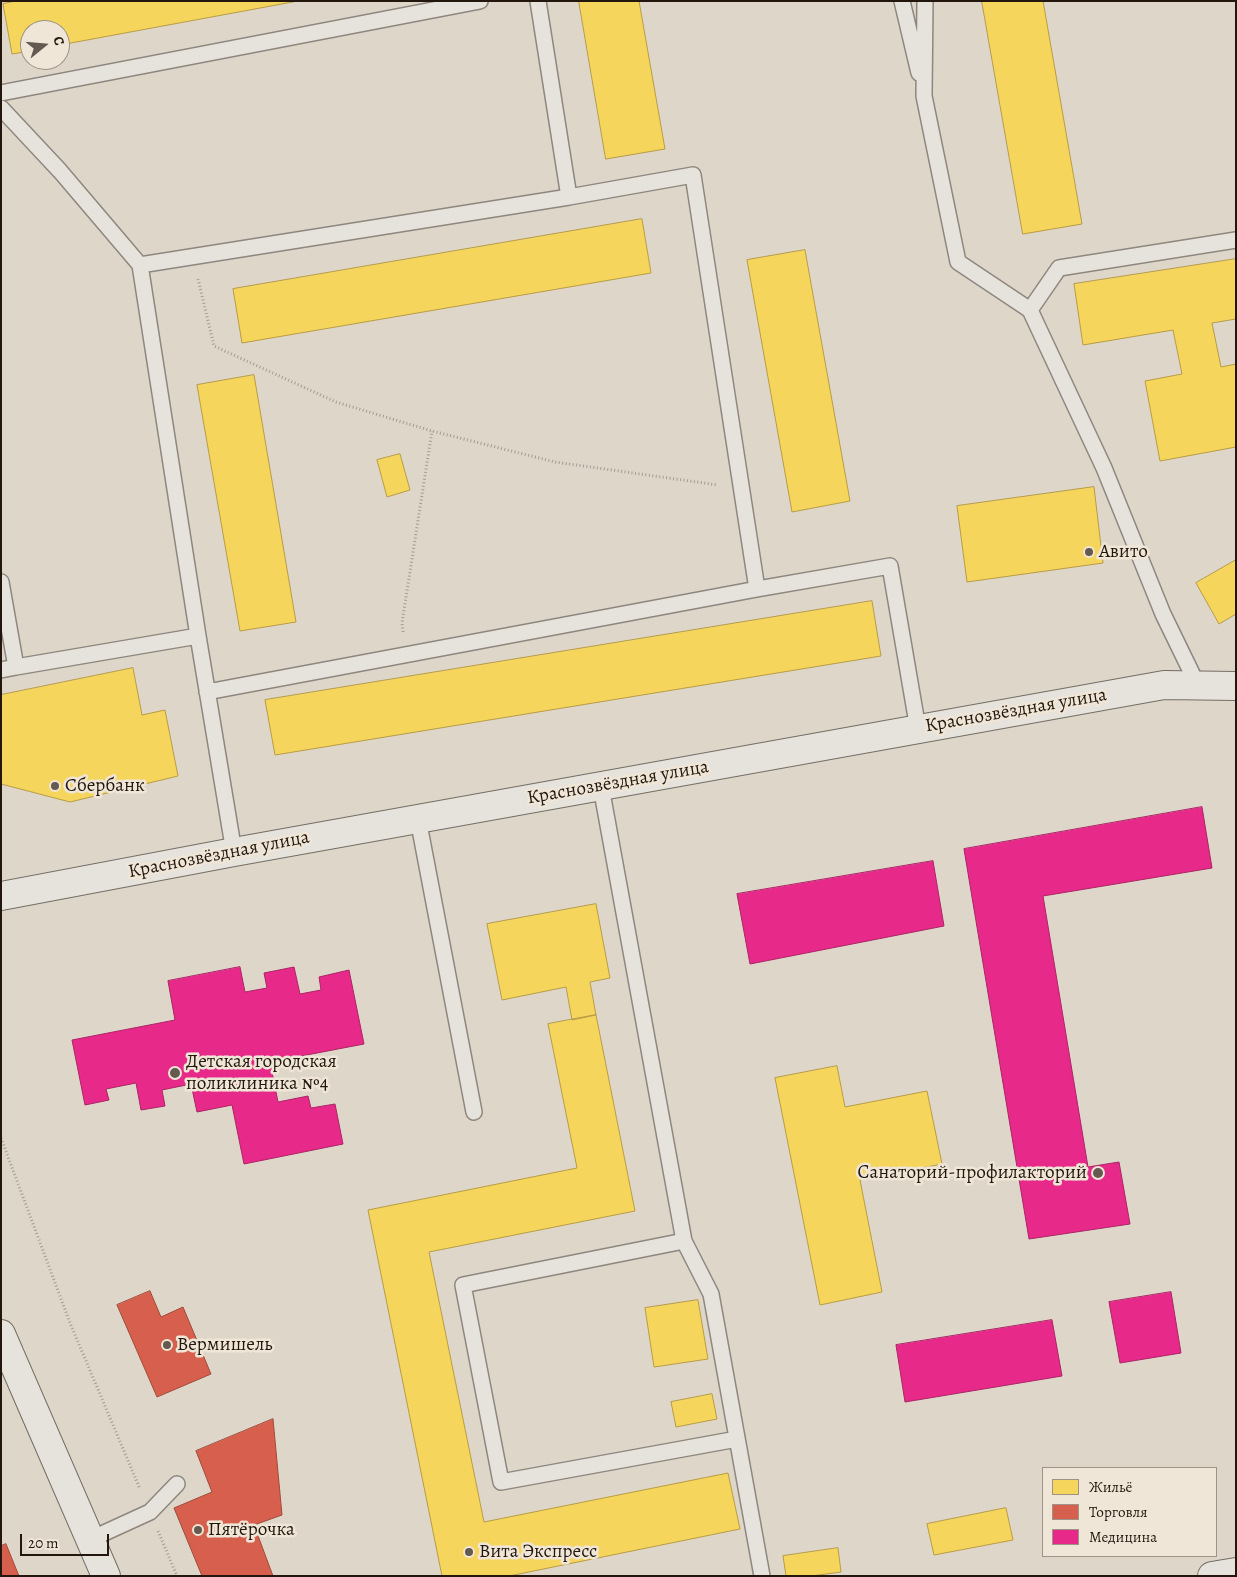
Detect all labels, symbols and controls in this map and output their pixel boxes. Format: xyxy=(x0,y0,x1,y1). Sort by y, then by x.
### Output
north arrow xyxy=(20,20,70,70)
text: С xyxy=(49,34,69,48)
place label: Авито xyxy=(1099,541,1148,563)
marker: Авито xyxy=(1083,546,1095,558)
street label: Краснозвёздная улица xyxy=(923,684,1109,738)
street label: Краснозвёздная улица xyxy=(525,756,711,810)
place label: Сбербанк xyxy=(65,775,145,797)
marker: Сбербанк xyxy=(49,780,61,792)
street label: Краснозвёздная улица xyxy=(127,826,311,884)
place label: Детская городская поликлиника №4 xyxy=(186,1051,337,1095)
marker: Детская городская поликлиника №4 xyxy=(168,1066,182,1080)
place label: Cанаторий-профилакторий xyxy=(858,1162,1087,1184)
marker: Cанаторий-профилакторий xyxy=(1091,1166,1105,1180)
place label: Вермишель xyxy=(177,1334,273,1356)
marker: Вермишель xyxy=(161,1339,173,1351)
legend xyxy=(1042,1467,1217,1557)
text: Жильё xyxy=(1089,1477,1132,1497)
text: Торговля xyxy=(1089,1502,1147,1522)
place label: Пятёрочка xyxy=(208,1519,295,1541)
scale bar xyxy=(22,1524,111,1556)
marker: Пятёрочка xyxy=(192,1524,204,1536)
text: Медицина xyxy=(1089,1527,1157,1547)
text: 20 m xyxy=(28,1533,59,1553)
place label: Вита Экспресс xyxy=(479,1541,597,1563)
marker: Вита Экспресс xyxy=(463,1546,475,1558)

